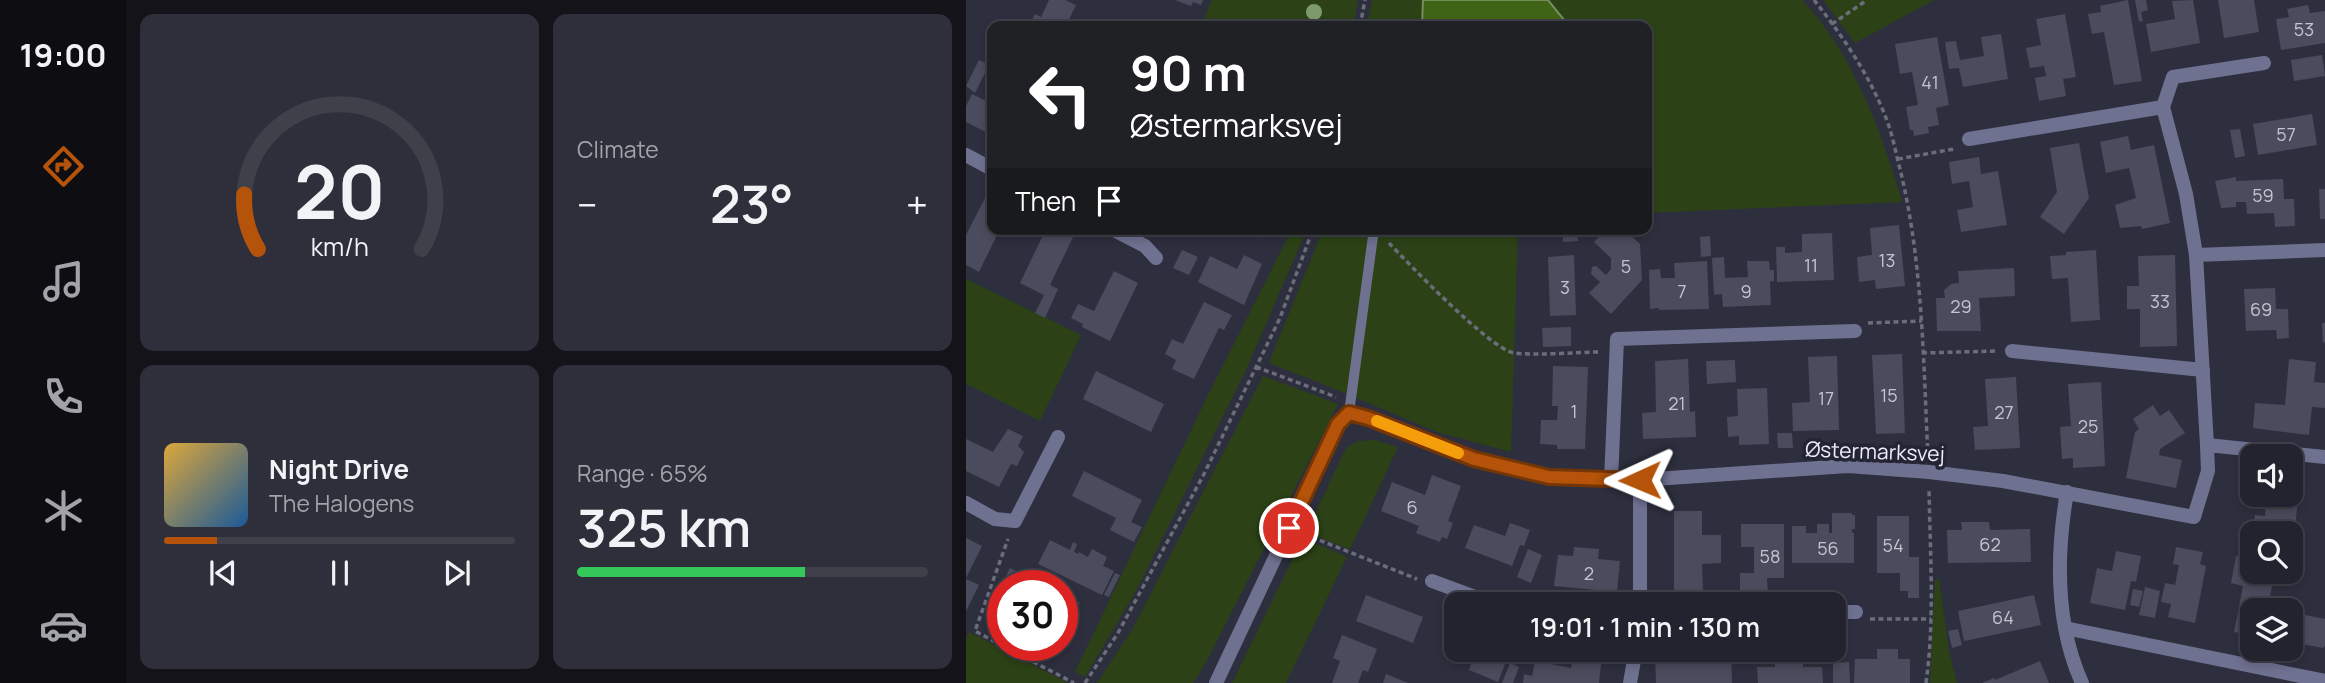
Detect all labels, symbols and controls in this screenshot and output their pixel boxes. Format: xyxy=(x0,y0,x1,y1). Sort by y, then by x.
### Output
house number: 53 xyxy=(2294,17,2314,41)
text: 19:00 xyxy=(20,33,106,77)
text: 90 m xyxy=(1130,39,1247,106)
icon: left xyxy=(1015,49,1106,140)
house number: 41 xyxy=(1921,70,1939,94)
text: Østermarksvej xyxy=(1130,103,1343,147)
house number: 57 xyxy=(2276,122,2296,146)
text: Climate xyxy=(577,133,659,165)
text: 20 xyxy=(294,141,385,241)
icon: directions xyxy=(39,142,88,191)
text: 23° xyxy=(710,168,794,239)
text: − xyxy=(577,178,598,230)
text: + xyxy=(906,178,928,230)
icon: arrive xyxy=(1090,182,1128,220)
text: Then xyxy=(1015,183,1076,219)
house number: 59 xyxy=(2252,183,2274,207)
text: km/h xyxy=(310,228,369,263)
house number: 13 xyxy=(1879,248,1895,272)
house number: 11 xyxy=(1804,253,1818,277)
house number: 5 xyxy=(1621,254,1631,278)
icon: music xyxy=(39,257,88,306)
house number: 3 xyxy=(1560,275,1570,299)
house number: 7 xyxy=(1677,279,1687,303)
house number: 9 xyxy=(1740,279,1752,303)
house number: 33 xyxy=(2150,289,2170,313)
house number: 29 xyxy=(1950,294,1972,318)
house number: 69 xyxy=(2250,297,2272,321)
icon: phone xyxy=(39,372,88,421)
house number: 15 xyxy=(1880,383,1898,407)
house number: 17 xyxy=(1818,386,1834,410)
house number: 21 xyxy=(1668,391,1686,415)
house number: 1 xyxy=(1570,399,1578,423)
house number: 27 xyxy=(1994,400,2014,424)
house number: 25 xyxy=(2078,414,2098,438)
street label: Østermarksvej xyxy=(1805,435,1945,467)
position arrow xyxy=(1603,443,1677,517)
map controls xyxy=(2240,444,2303,661)
button: sound xyxy=(2240,444,2303,507)
text: Night Drive xyxy=(269,451,409,487)
text: Range · 65% xyxy=(577,457,708,489)
icon: climate xyxy=(39,486,88,535)
text: The Halogens xyxy=(269,487,414,519)
text: 325 km xyxy=(577,492,751,563)
house number: 6 xyxy=(1406,495,1418,519)
pin xyxy=(1259,498,1319,558)
icon: arrive xyxy=(1270,509,1308,547)
button: search xyxy=(2240,521,2303,584)
house number: 62 xyxy=(1979,532,2001,556)
house number: 54 xyxy=(1882,533,1904,557)
house number: 56 xyxy=(1817,536,1839,560)
house number: 58 xyxy=(1760,544,1780,568)
icon: previous xyxy=(204,554,242,592)
icon: pause xyxy=(321,554,359,592)
icon: next xyxy=(438,554,476,592)
house number: 2 xyxy=(1584,561,1594,585)
speed limit sign: 30 xyxy=(987,570,1078,661)
button: layers xyxy=(2240,598,2303,661)
icon: car xyxy=(39,601,88,650)
house number: 64 xyxy=(1992,605,2014,629)
text: 19:01 · 1 min · 130 m xyxy=(1530,609,1760,645)

